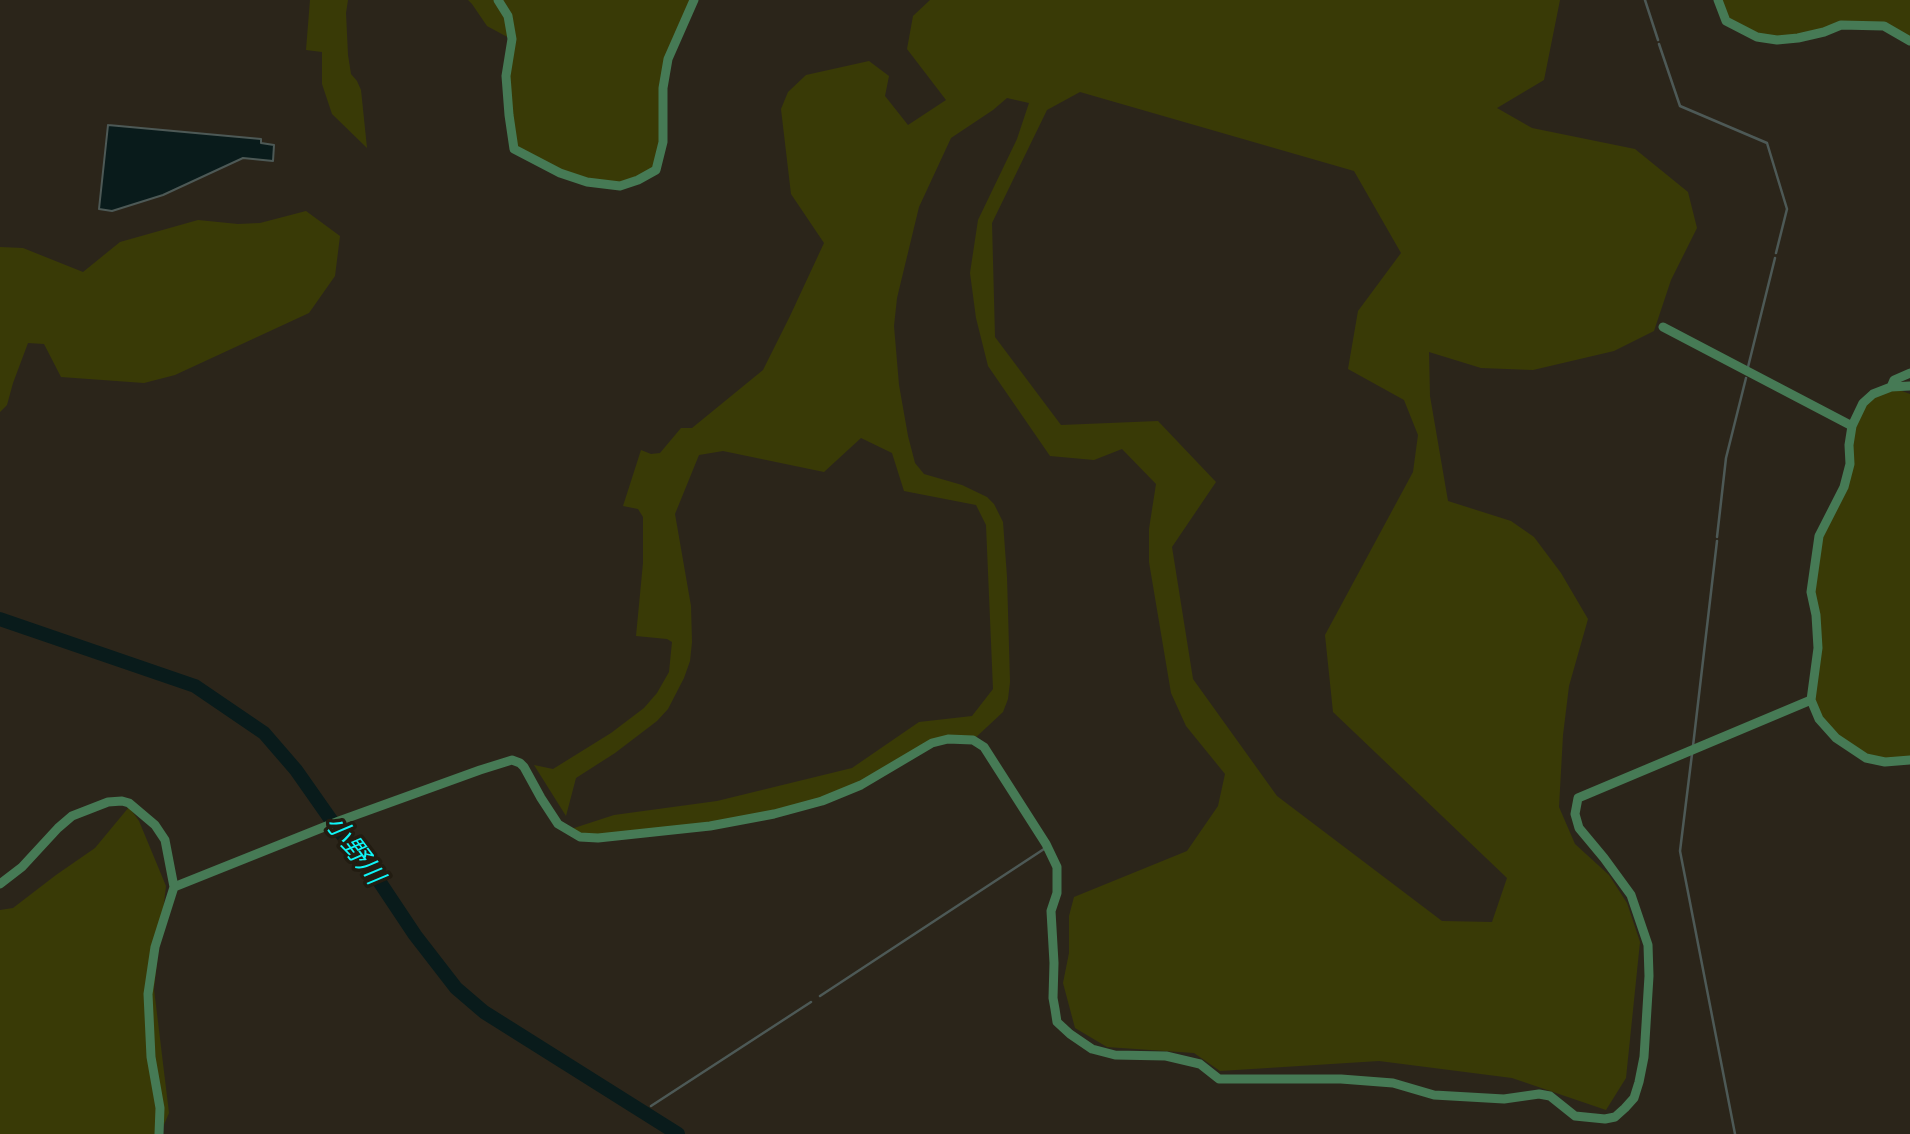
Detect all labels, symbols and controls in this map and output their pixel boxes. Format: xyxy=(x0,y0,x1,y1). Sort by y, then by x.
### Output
water label: 小野川 xyxy=(317,810,389,892)

